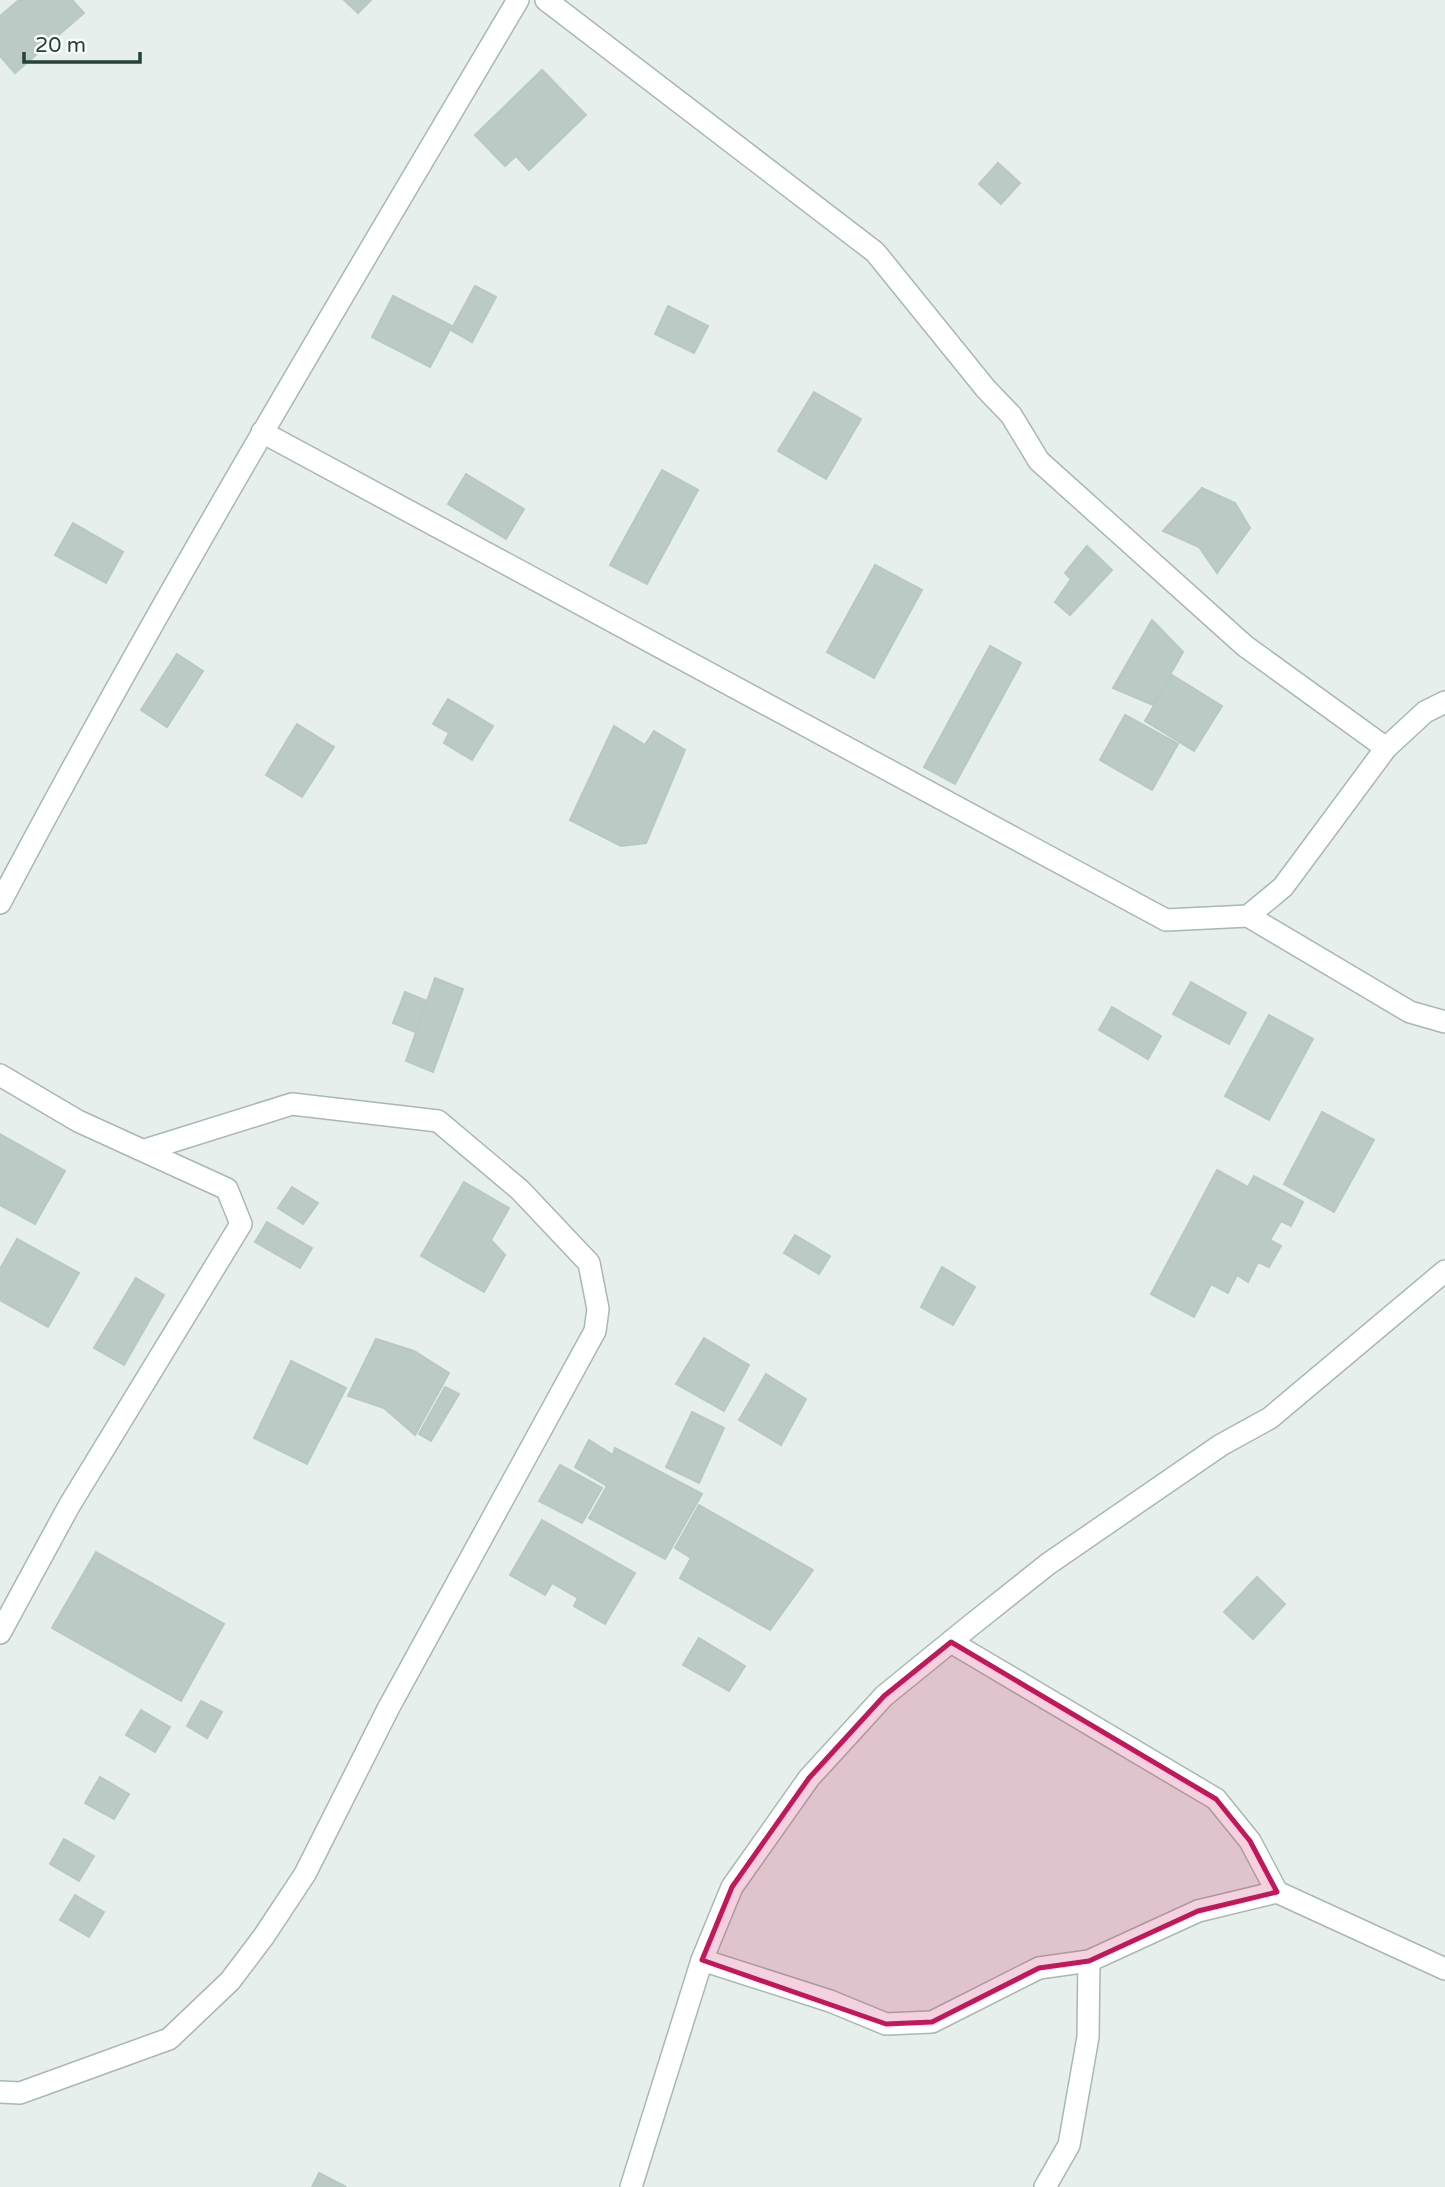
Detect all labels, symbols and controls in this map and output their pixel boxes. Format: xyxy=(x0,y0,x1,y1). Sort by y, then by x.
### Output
scale bar xyxy=(24,21,140,65)
text: 20 m xyxy=(35,33,86,58)

